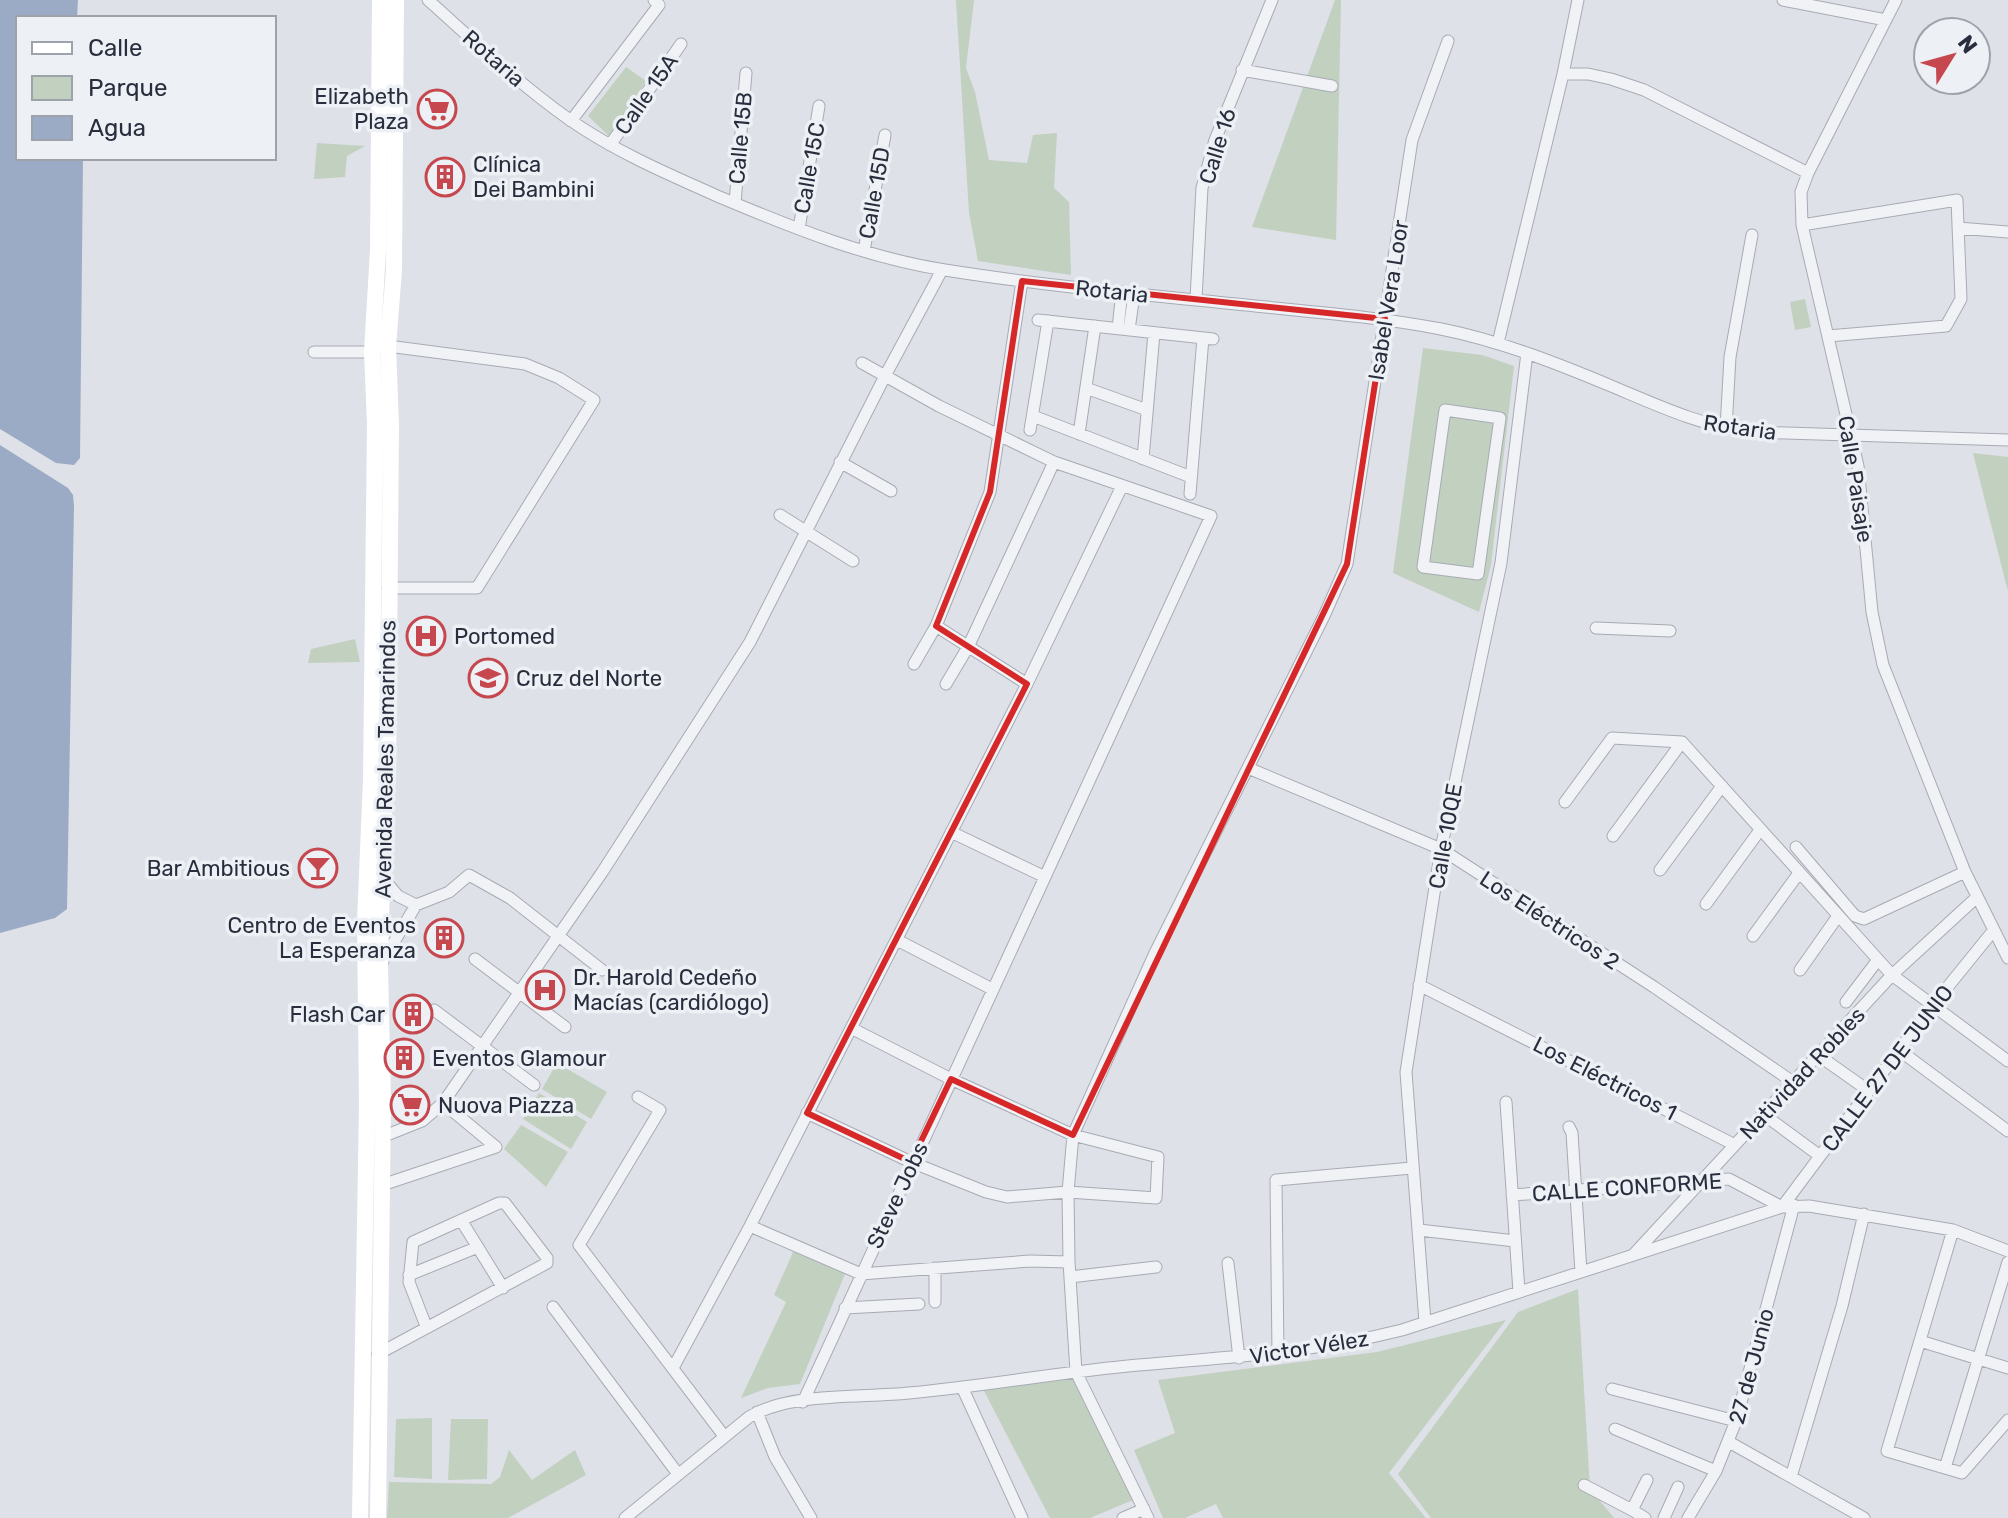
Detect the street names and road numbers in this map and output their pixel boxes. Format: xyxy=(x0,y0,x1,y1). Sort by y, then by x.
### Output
street label: Rotaria xyxy=(457,24,530,93)
street label: Calle 15A xyxy=(609,48,684,140)
street label: Calle 15B xyxy=(723,91,758,185)
street label: Calle 16 xyxy=(1193,105,1242,187)
street label: Calle 15C xyxy=(788,120,831,216)
street label: Calle 15D xyxy=(853,145,896,241)
street label: Isabel Vera Loor xyxy=(1362,217,1415,382)
street label: Rotaria xyxy=(1074,274,1150,309)
street label: Rotaria xyxy=(1702,409,1778,446)
street label: Calle Paisaje xyxy=(1832,414,1879,544)
street label: Avenida Reales Tamarindos xyxy=(370,620,401,898)
street label: Calle 10QE xyxy=(1423,781,1468,891)
street label: Los Eléctricos 2 xyxy=(1475,865,1625,976)
street label: CALLE 27 DE JUNIO xyxy=(1816,980,1959,1157)
street label: Natividad Robles xyxy=(1734,1001,1871,1145)
street label: Los Eléctricos 1 xyxy=(1528,1031,1681,1126)
street label: Steve Jobs xyxy=(861,1138,934,1253)
street label: CALLE CONFORME xyxy=(1531,1167,1723,1208)
street label: 27 de Junio xyxy=(1723,1305,1780,1427)
street label: Victor Vélez xyxy=(1248,1325,1371,1370)

